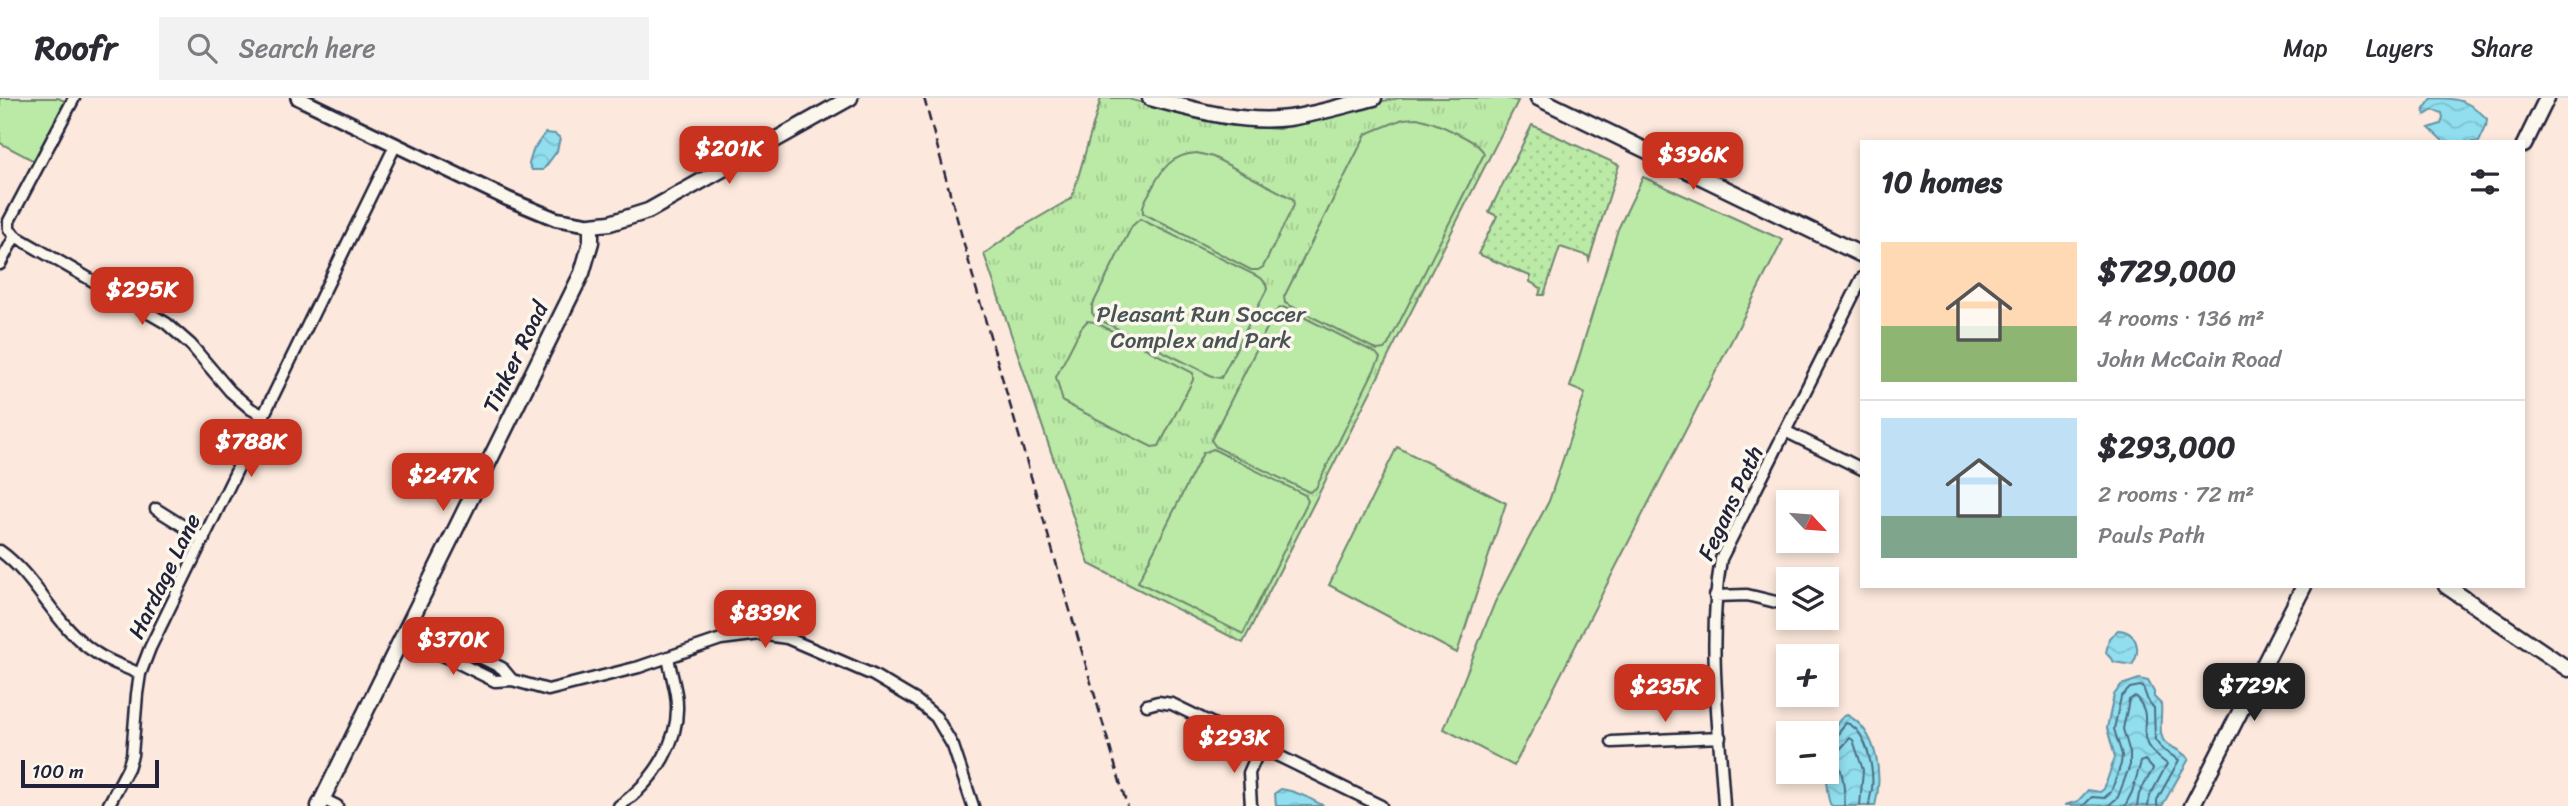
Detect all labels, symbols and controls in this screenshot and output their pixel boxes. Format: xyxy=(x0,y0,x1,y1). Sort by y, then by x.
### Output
search box xyxy=(159,17,649,80)
text: Roofr xyxy=(35,19,117,77)
text: Search here xyxy=(239,25,376,71)
text: Map xyxy=(2283,27,2328,69)
text: Layers xyxy=(2366,27,2433,69)
text: Share xyxy=(2471,27,2533,69)
icon: search xyxy=(183,29,221,67)
pin: $201K xyxy=(680,126,778,186)
text: $201K xyxy=(695,128,763,169)
pin: $396K xyxy=(1644,132,1742,192)
text: $396K xyxy=(1658,134,1728,175)
text: 10 homes xyxy=(1881,155,2002,209)
icon: filters xyxy=(2466,163,2504,201)
text: $729,000 xyxy=(2098,244,2236,298)
pin: $295K xyxy=(93,268,191,327)
text: $295K xyxy=(107,269,177,310)
icon: home xyxy=(1937,270,2021,354)
street label: Tinker Road xyxy=(471,293,561,420)
park label: Pleasant Run Soccer Complex and Park xyxy=(1097,294,1307,361)
text: 4 rooms · 136 m² xyxy=(2098,298,2265,339)
text: John McCain Road xyxy=(2098,339,2281,380)
pin: $788K xyxy=(202,420,300,479)
text: $293,000 xyxy=(2098,420,2235,474)
text: $788K xyxy=(216,421,286,462)
street label: Fegans Path xyxy=(1686,439,1775,568)
icon: home xyxy=(1937,446,2021,530)
pin: $247K xyxy=(394,454,492,513)
text: $247K xyxy=(408,455,478,496)
text: 2 rooms · 72 m² xyxy=(2098,474,2254,515)
north arrow xyxy=(1776,490,1839,553)
map controls xyxy=(1776,490,1839,784)
street label: Hardage Lane xyxy=(116,506,213,646)
text: Pauls Path xyxy=(2098,515,2205,556)
button: layers xyxy=(1776,567,1839,630)
pin: $839K xyxy=(716,590,814,650)
text: $839K xyxy=(730,592,800,633)
pin: $370K xyxy=(404,618,502,677)
text: $370K xyxy=(418,619,488,660)
button: + xyxy=(1776,644,1839,707)
pin: $235K xyxy=(1616,664,1714,724)
pin: $729K xyxy=(2205,664,2303,723)
text: $729K xyxy=(2219,665,2289,706)
text: $235K xyxy=(1630,666,1700,707)
pin: $293K xyxy=(1185,716,1283,775)
text: $293K xyxy=(1199,717,1269,758)
button: − xyxy=(1776,721,1839,784)
text: 100 m xyxy=(32,755,84,788)
scale bar xyxy=(21,757,159,789)

